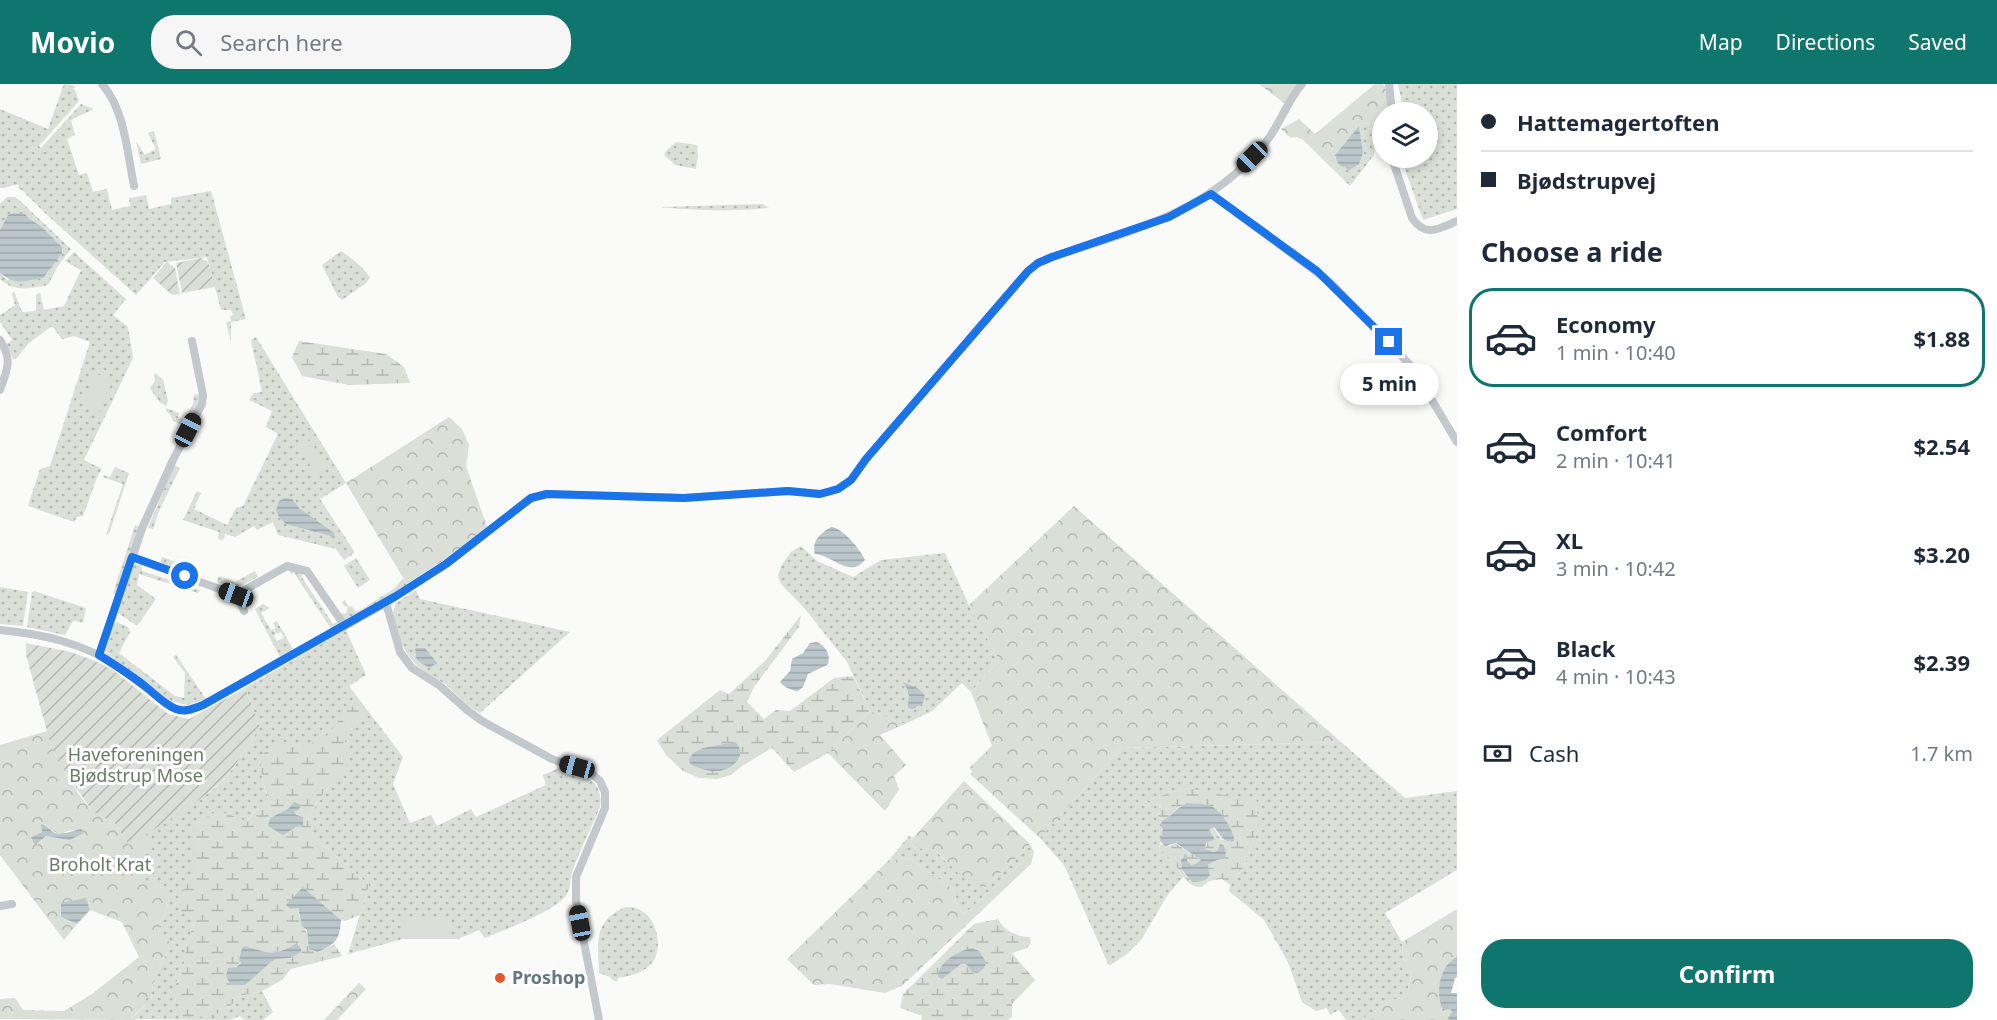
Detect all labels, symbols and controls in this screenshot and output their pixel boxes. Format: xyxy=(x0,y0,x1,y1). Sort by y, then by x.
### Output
search box xyxy=(151,15,571,69)
text: Movio xyxy=(30,23,115,61)
icon: search xyxy=(172,26,205,59)
text: Search here xyxy=(220,27,343,57)
text: Map xyxy=(1699,28,1743,56)
text: Directions xyxy=(1776,28,1875,56)
text: Saved xyxy=(1908,28,1967,56)
map controls xyxy=(1372,102,1438,168)
button: layers xyxy=(1372,102,1438,168)
text: Hattemagertoften xyxy=(1517,107,1720,137)
car xyxy=(1233,138,1271,176)
text: Bjødstrupvej xyxy=(1517,165,1656,195)
text: Choose a ride xyxy=(1481,233,1663,270)
text: Economy xyxy=(1556,309,1655,339)
icon: car xyxy=(1484,311,1538,365)
text: $1.88 xyxy=(1913,323,1970,353)
route end xyxy=(1375,328,1402,355)
text: 1 min · 10:40 xyxy=(1556,339,1676,366)
callout: 5 min xyxy=(1340,363,1438,405)
text: 5 min xyxy=(1362,370,1417,397)
car xyxy=(172,410,204,450)
text: Comfort xyxy=(1556,417,1647,447)
icon: car xyxy=(1484,419,1538,473)
text: $2.54 xyxy=(1913,431,1970,461)
text: 2 min · 10:41 xyxy=(1556,447,1676,474)
text: XL xyxy=(1556,525,1583,555)
icon: car xyxy=(1484,527,1538,581)
text: $3.20 xyxy=(1913,539,1970,569)
text: 3 min · 10:42 xyxy=(1556,555,1676,582)
route start xyxy=(171,562,198,589)
car xyxy=(216,580,256,610)
text: Black xyxy=(1556,633,1615,663)
icon: car xyxy=(1484,635,1538,689)
text: $2.39 xyxy=(1913,647,1970,677)
text: 4 min · 10:43 xyxy=(1556,663,1676,690)
icon: cash xyxy=(1481,737,1514,770)
text: Cash xyxy=(1529,738,1579,768)
text: 1.7 km xyxy=(1910,740,1973,767)
park label: Haveforeningen Bjødstrup Mose xyxy=(68,742,204,787)
car xyxy=(557,754,597,780)
park label: Broholt Krat xyxy=(49,852,152,876)
car xyxy=(568,904,592,942)
button: Confirm xyxy=(1481,939,1973,1008)
place label: Proshop xyxy=(512,965,585,989)
marker: Proshop xyxy=(493,971,507,985)

